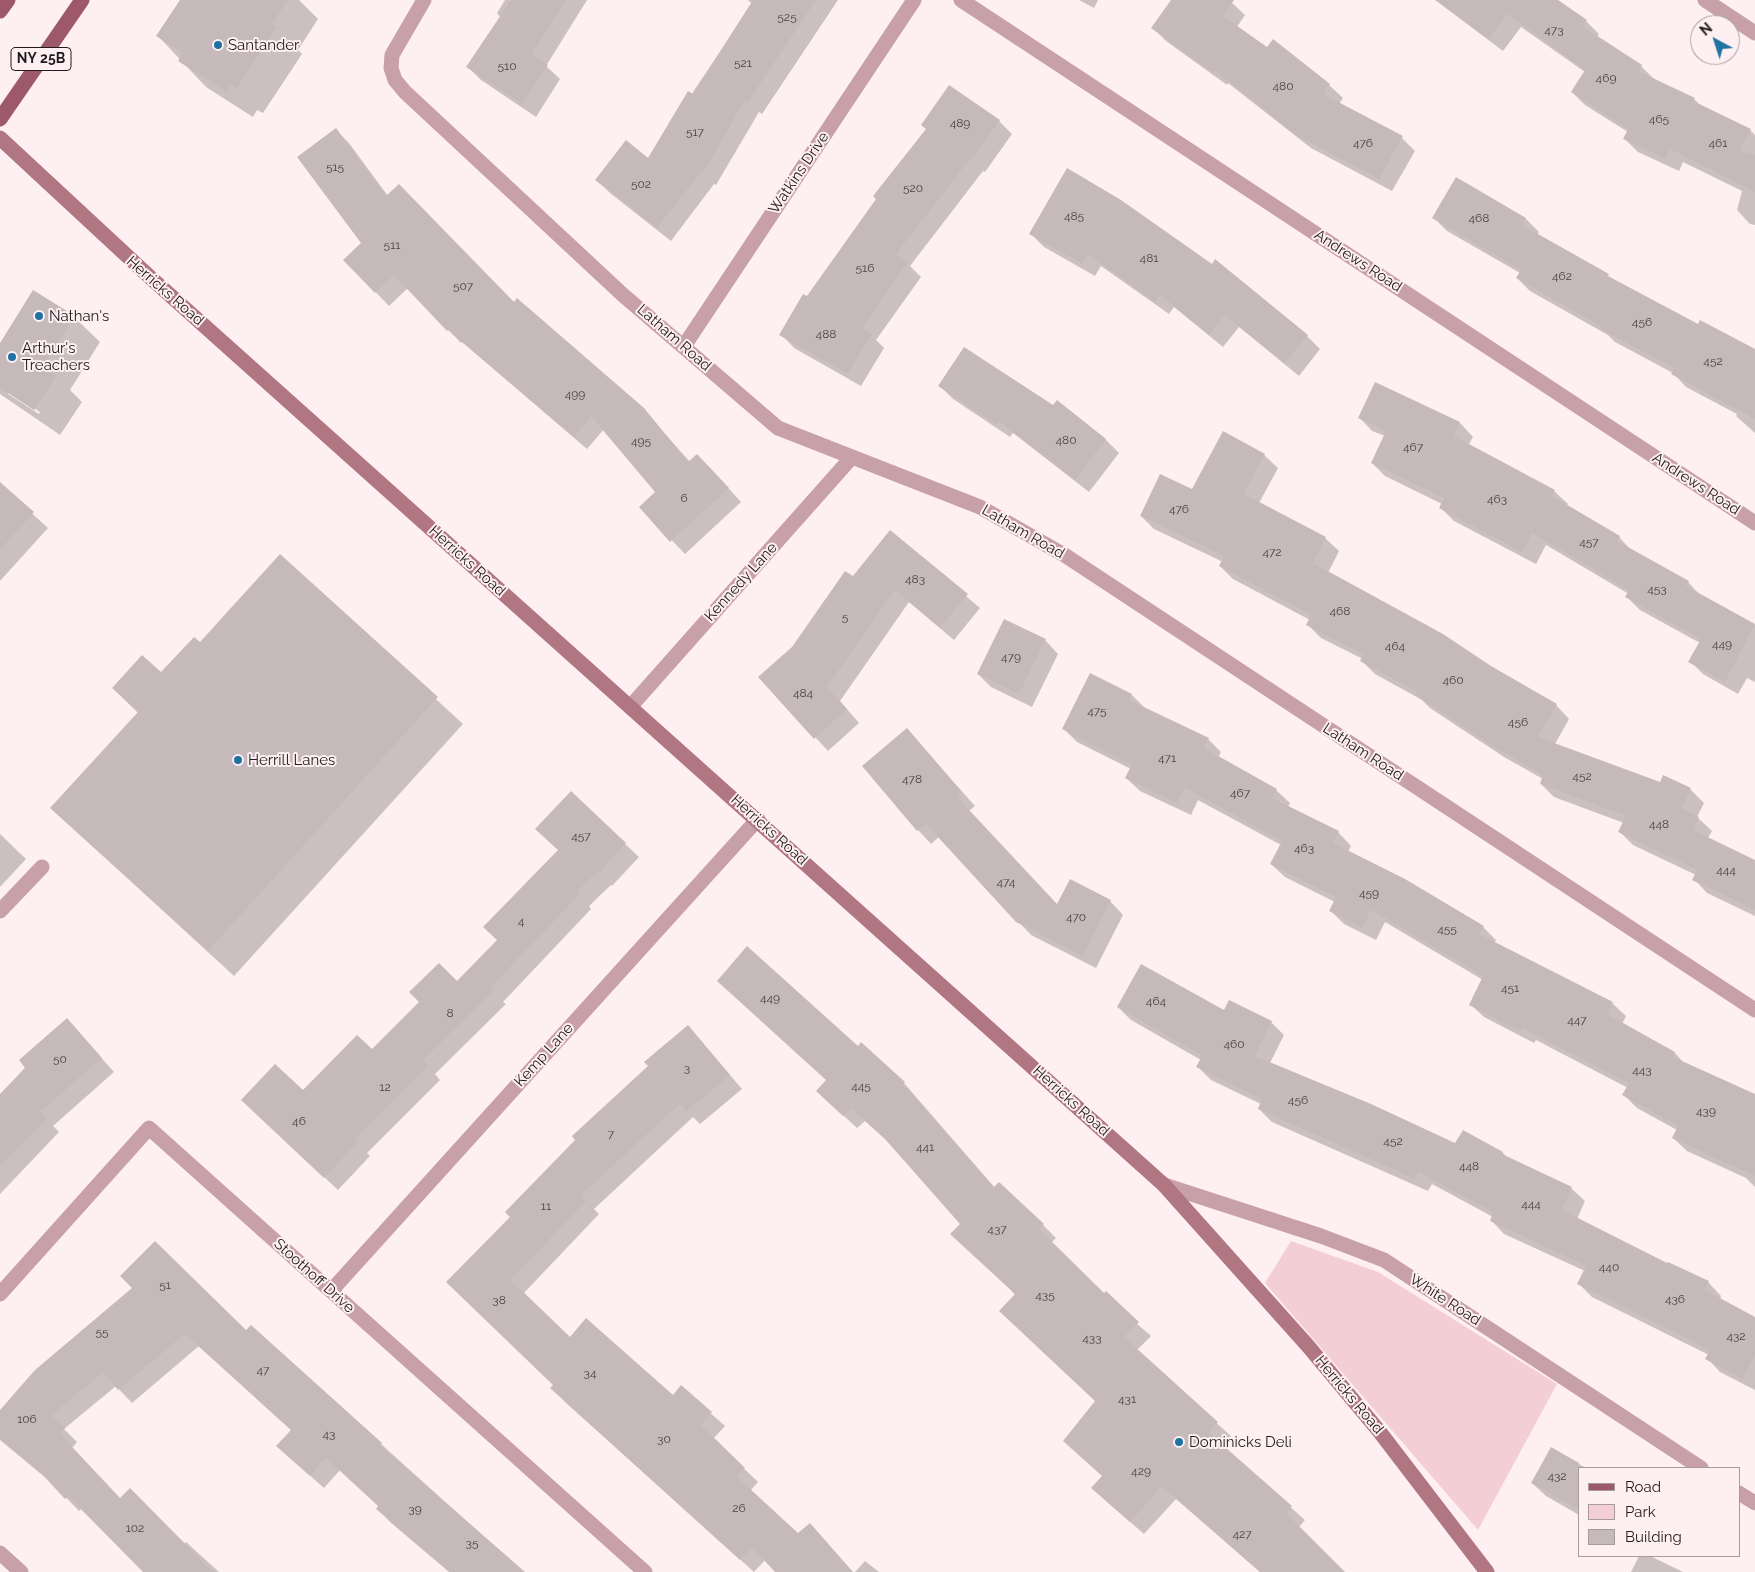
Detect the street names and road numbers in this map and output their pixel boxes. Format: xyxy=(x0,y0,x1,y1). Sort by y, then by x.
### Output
road number: NY 25B xyxy=(11,48,71,70)
street label: Watkins Drive xyxy=(765,129,833,217)
street label: Andrews Road xyxy=(1311,226,1405,296)
street label: Herricks Road xyxy=(123,252,207,330)
street label: Latham Road xyxy=(633,301,715,375)
street label: Andrews Road xyxy=(1649,449,1743,519)
street label: Latham Road xyxy=(978,501,1068,563)
street label: Herricks Road xyxy=(425,522,509,600)
street label: Kennedy Lane xyxy=(701,539,781,625)
street label: Latham Road xyxy=(1319,719,1407,785)
street label: Herricks Road xyxy=(727,791,811,869)
street label: Kemp Lane xyxy=(511,1020,577,1090)
street label: Herricks Road xyxy=(1029,1062,1113,1140)
street label: Stoothoff Drive xyxy=(270,1235,358,1317)
street label: White Road xyxy=(1406,1270,1484,1330)
street label: Herricks Road xyxy=(1311,1352,1387,1438)

